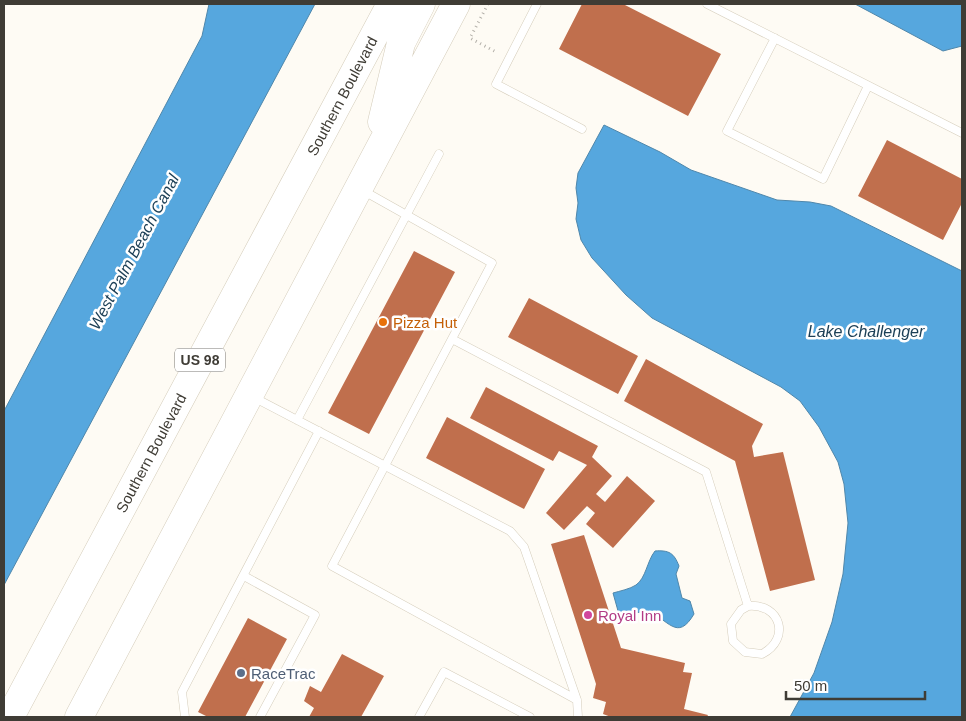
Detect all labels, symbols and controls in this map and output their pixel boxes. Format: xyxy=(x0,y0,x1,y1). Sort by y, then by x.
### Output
street label: Southern Boulevard xyxy=(303,33,381,159)
water label: West Palm Beach Canal xyxy=(86,171,182,332)
place label: Pizza Hut xyxy=(393,314,458,331)
marker: Pizza Hut xyxy=(377,316,389,328)
water label: Lake Challenger xyxy=(808,323,925,340)
road number: US 98 xyxy=(175,348,225,372)
street label: Southern Boulevard xyxy=(112,390,190,516)
place label: Royal Inn xyxy=(598,607,661,624)
marker: Royal Inn xyxy=(582,609,594,621)
place label: RaceTrac xyxy=(251,665,316,682)
marker: RaceTrac xyxy=(235,667,247,679)
scale bar xyxy=(786,668,925,700)
text: 50 m xyxy=(794,677,827,694)

